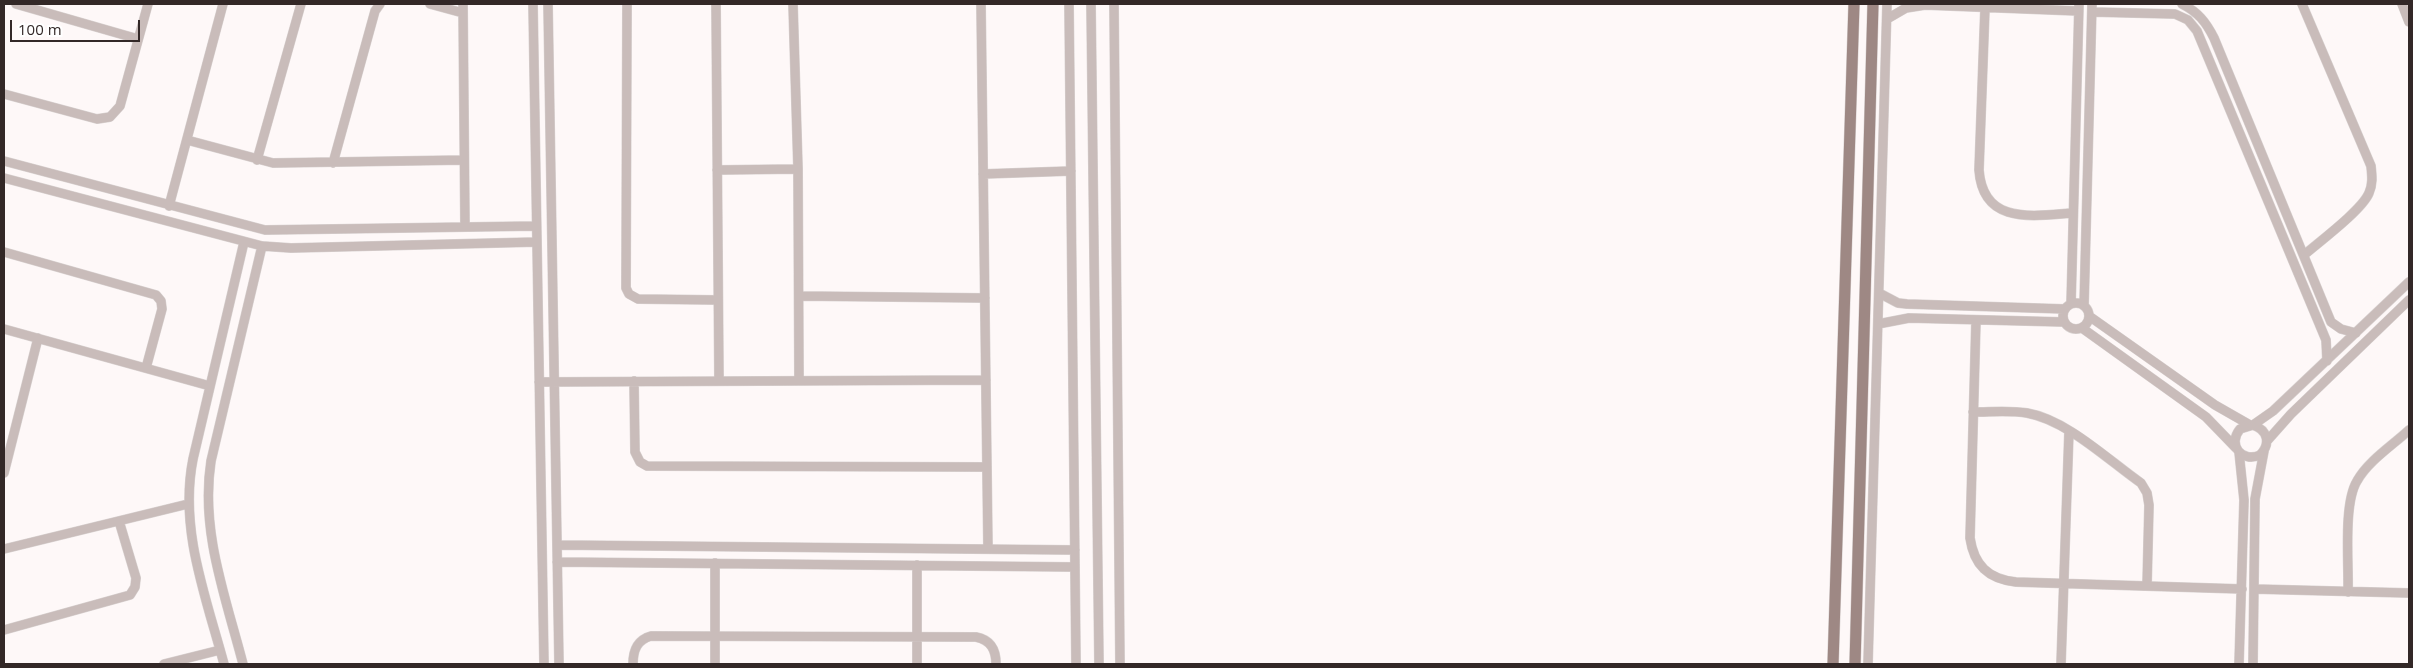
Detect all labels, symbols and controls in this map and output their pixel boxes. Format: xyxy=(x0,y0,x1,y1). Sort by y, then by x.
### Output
scale bar xyxy=(12,10,142,42)
text: 100 m xyxy=(18,19,62,39)

